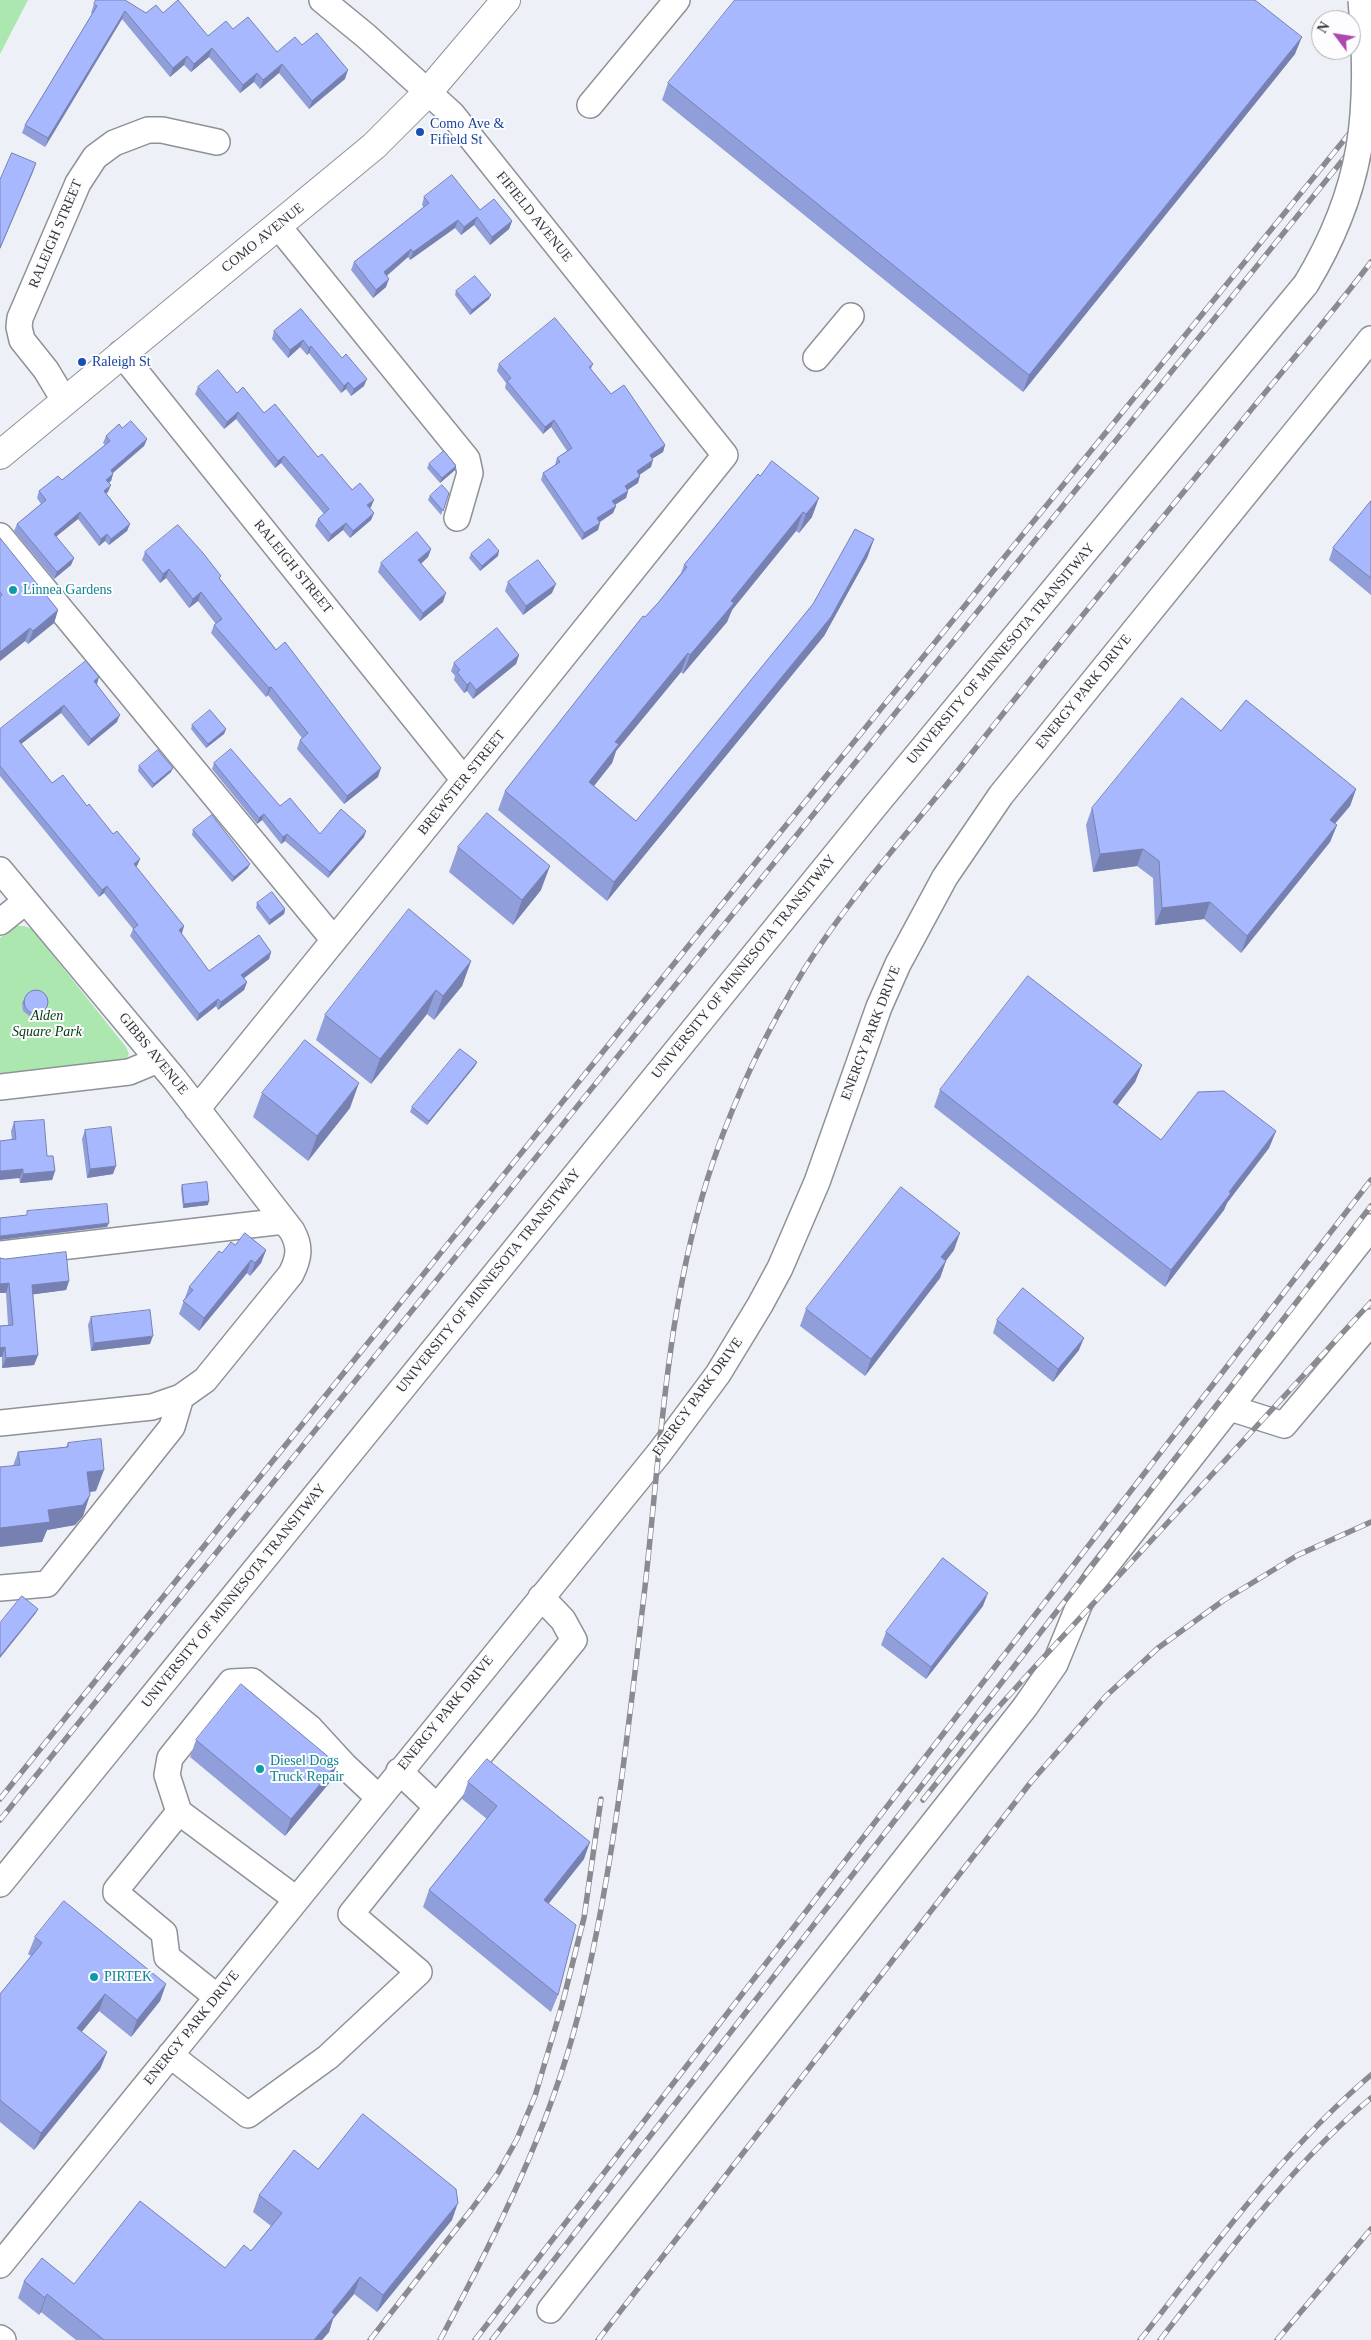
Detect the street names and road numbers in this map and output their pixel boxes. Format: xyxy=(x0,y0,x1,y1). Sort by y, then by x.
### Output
street label: FIFIELD AVENUE xyxy=(492,168,576,266)
street label: RALEIGH STREET xyxy=(26,177,86,291)
street label: COMO AVENUE xyxy=(218,200,308,276)
street label: RALEIGH STREET xyxy=(250,517,336,617)
street label: UNIVERSITY OF MINNESOTA TRANSITWAY xyxy=(903,540,1099,768)
street label: ENERGY PARK DRIVE xyxy=(1033,631,1135,753)
street label: BREWSTER STREET xyxy=(415,727,509,839)
street label: UNIVERSITY OF MINNESOTA TRANSITWAY xyxy=(648,852,840,1082)
street label: ENERGY PARK DRIVE xyxy=(838,963,904,1103)
street label: GIBBS AVENUE xyxy=(115,1010,191,1098)
street label: UNIVERSITY OF MINNESOTA TRANSITWAY xyxy=(393,1166,585,1396)
street label: ENERGY PARK DRIVE xyxy=(649,1334,747,1460)
street label: UNIVERSITY OF MINNESOTA TRANSITWAY xyxy=(138,1481,330,1711)
street label: ENERGY PARK DRIVE xyxy=(395,1652,497,1774)
street label: ENERGY PARK DRIVE xyxy=(141,1967,243,2089)

